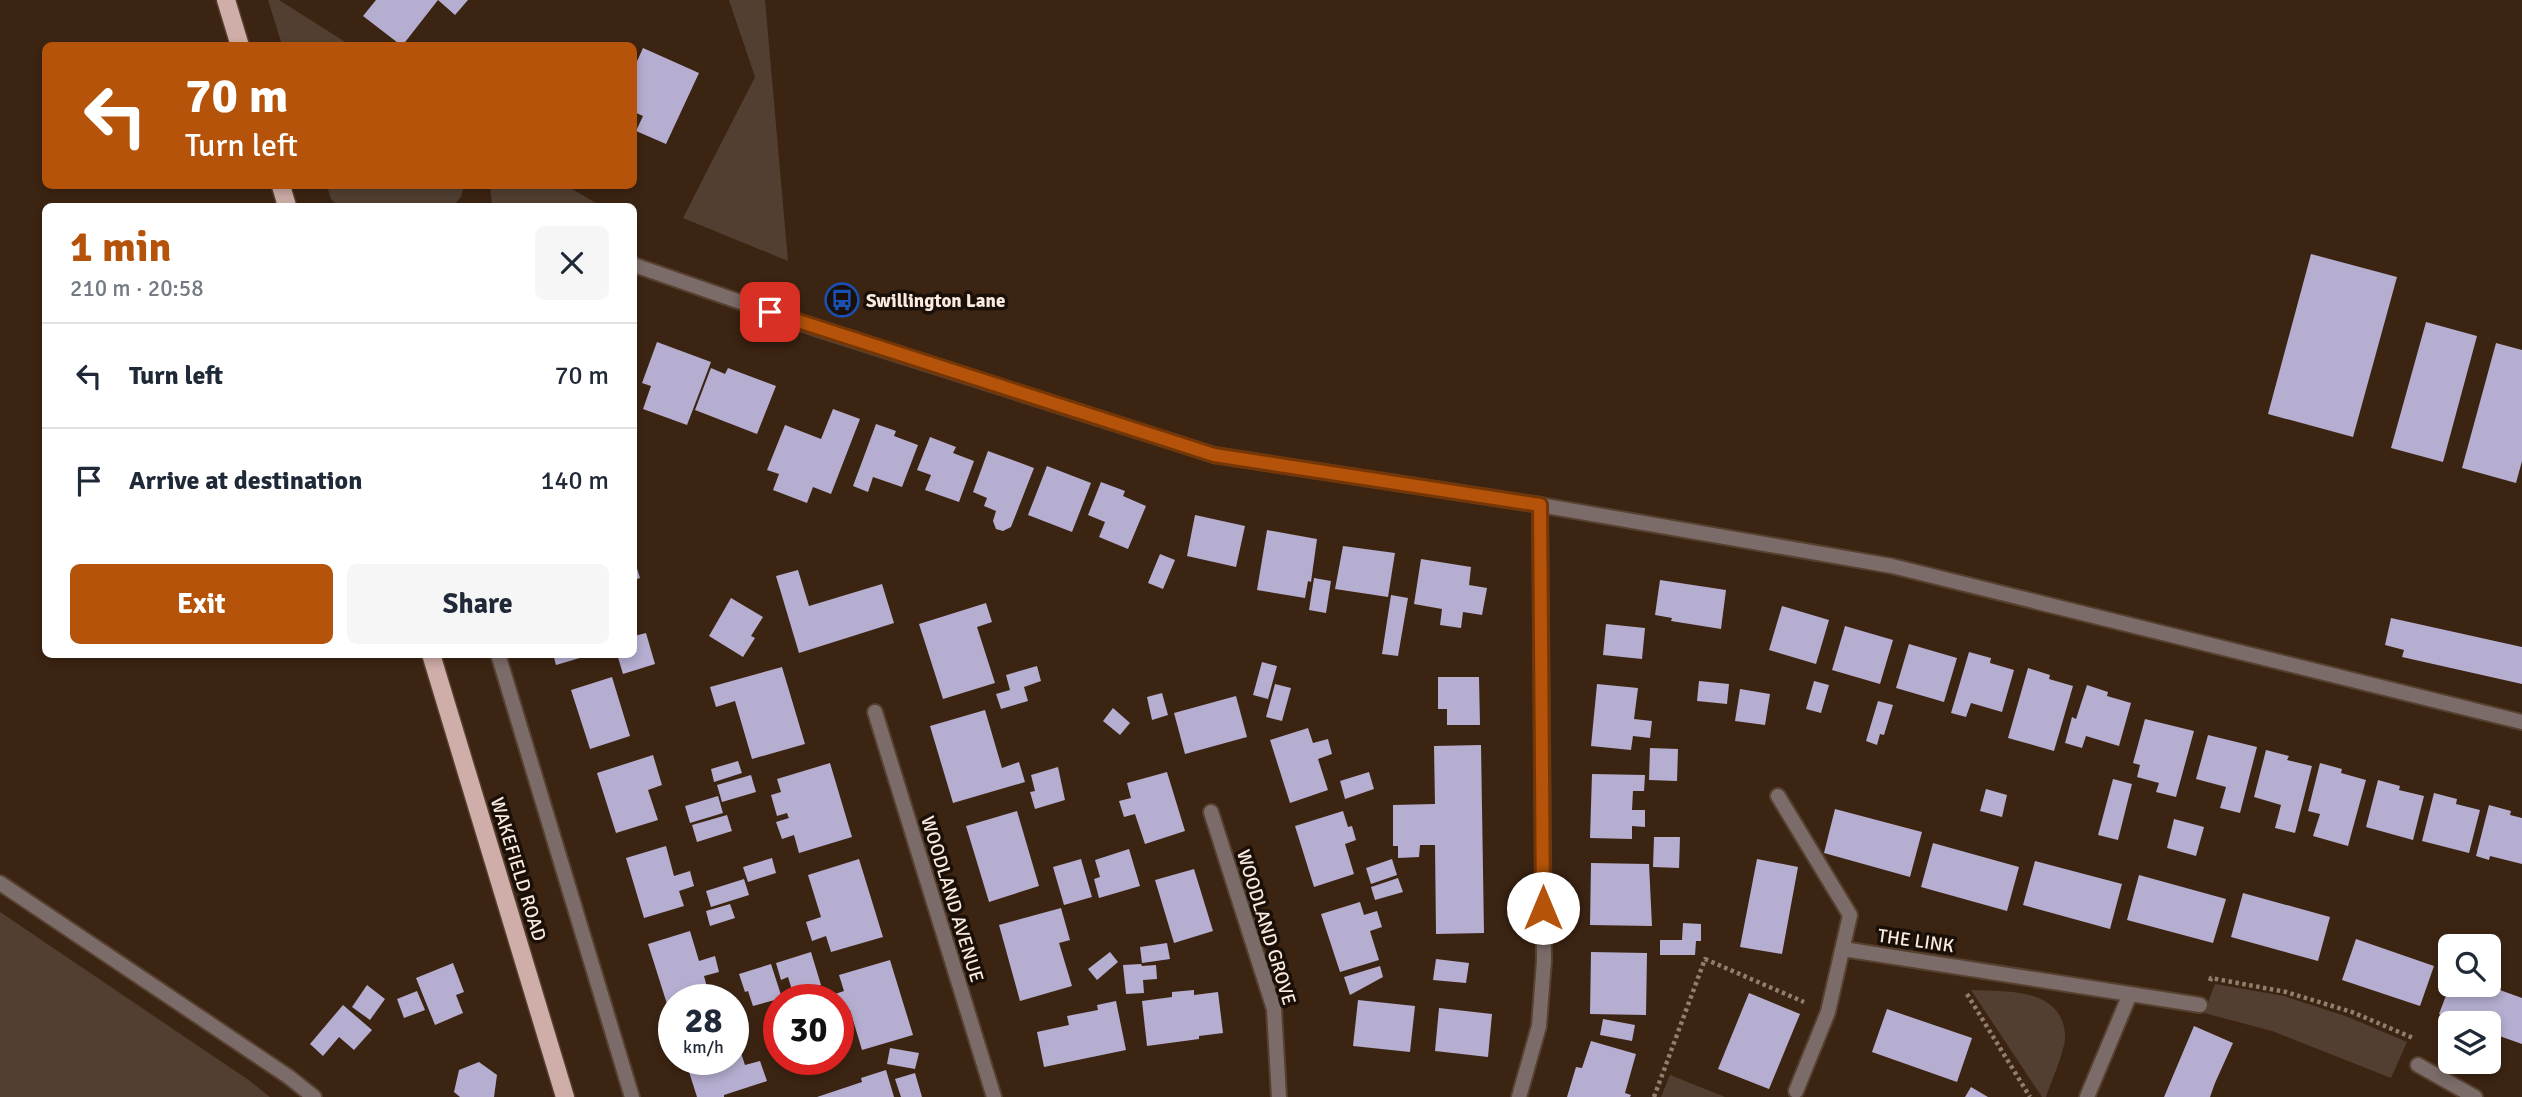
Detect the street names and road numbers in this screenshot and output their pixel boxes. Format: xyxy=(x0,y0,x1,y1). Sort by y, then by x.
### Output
street label: WAKEFIELD ROAD xyxy=(485,794,551,944)
street label: WOODLAND AVENUE xyxy=(915,813,989,985)
street label: WOODLAND GROVE xyxy=(1231,847,1301,1008)
street label: THE LINK xyxy=(1876,924,1956,958)

